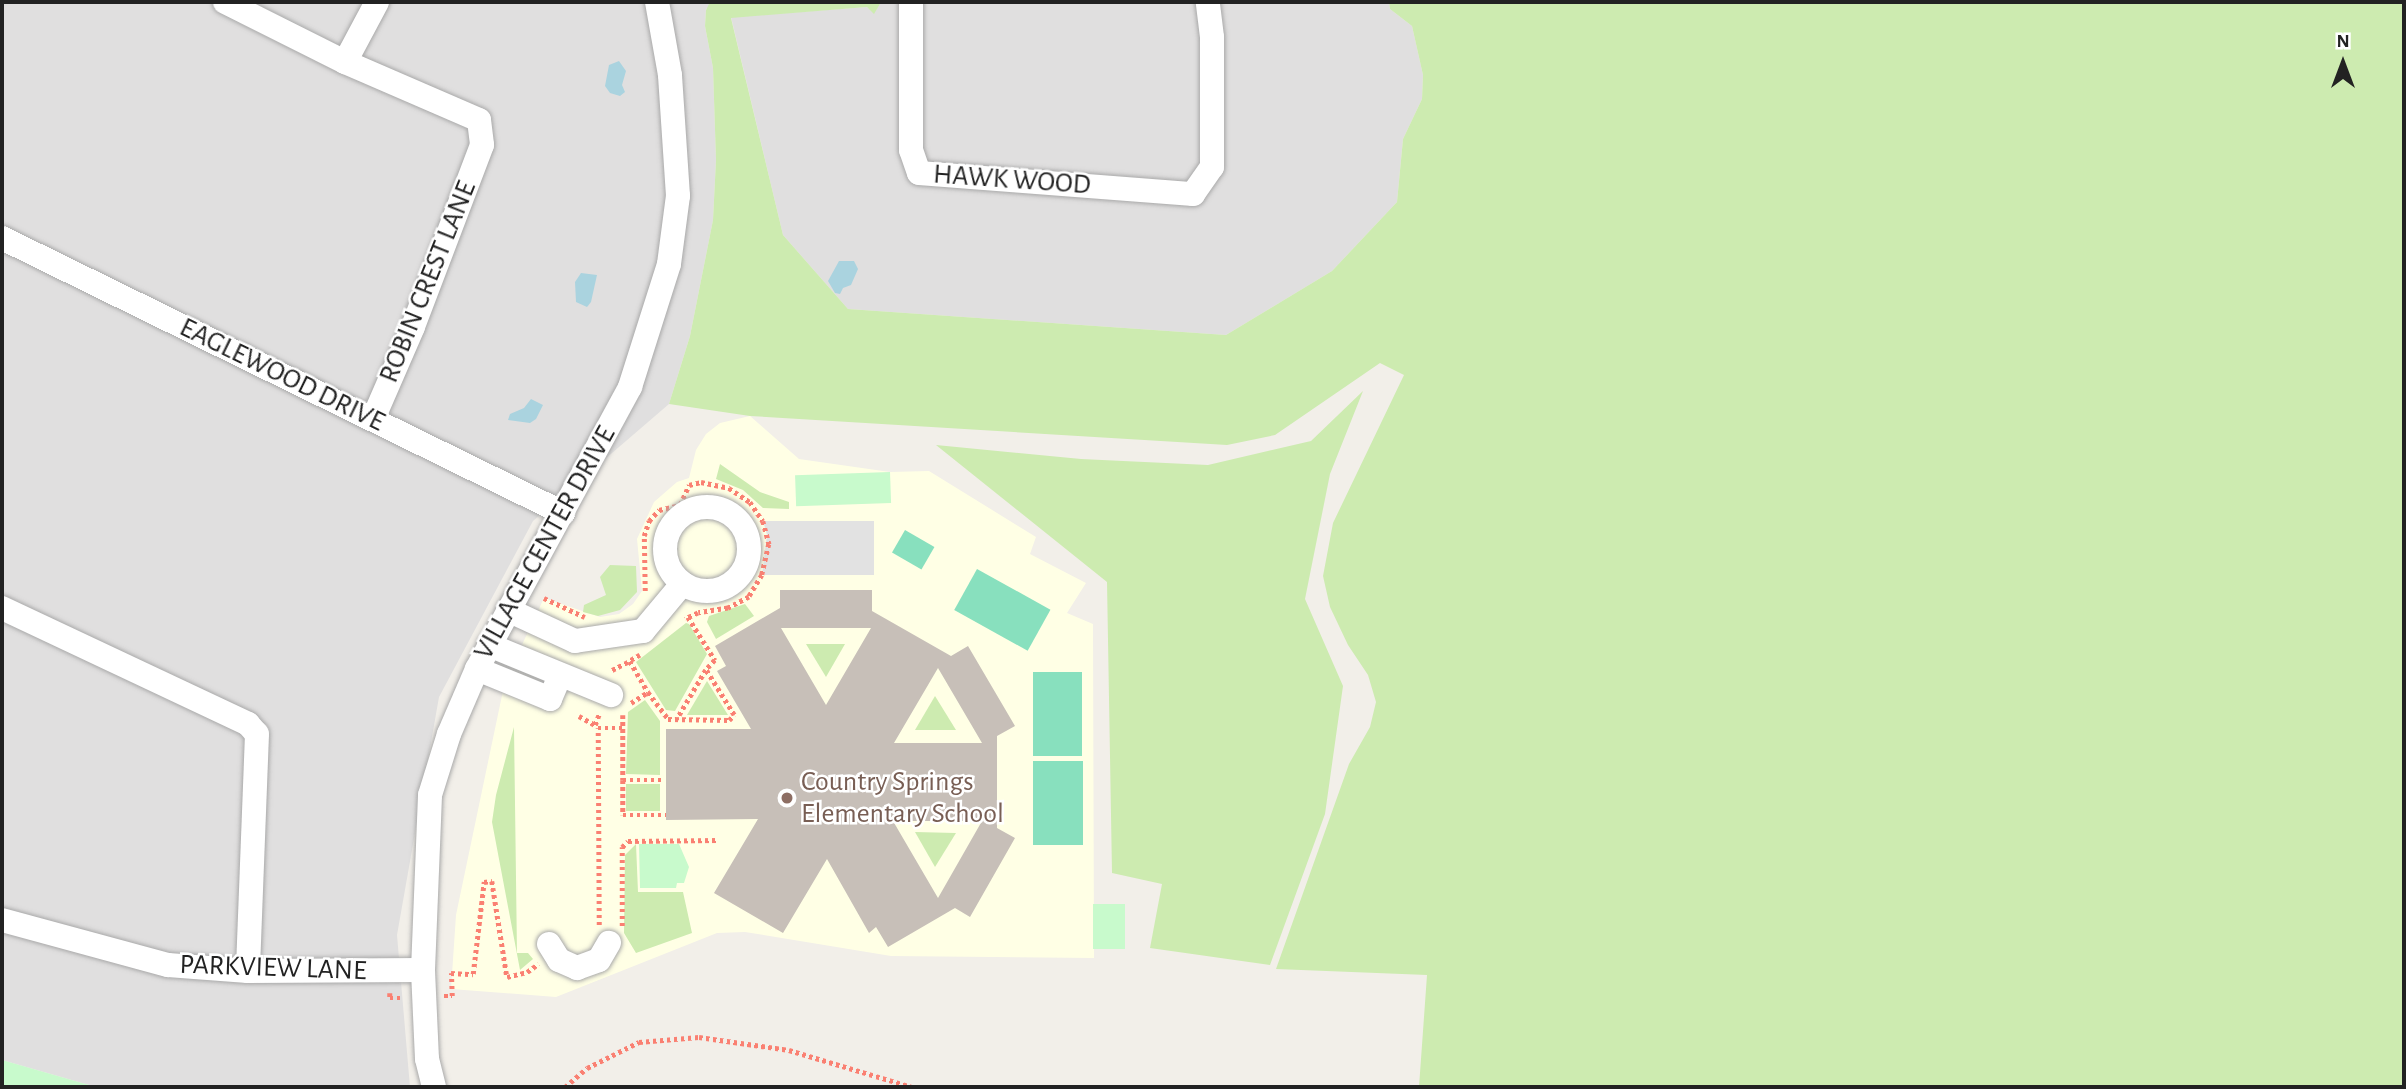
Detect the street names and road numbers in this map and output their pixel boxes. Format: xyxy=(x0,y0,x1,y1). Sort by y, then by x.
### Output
street label: HAWK WOOD xyxy=(932,158,1092,202)
street label: ROBIN CREST LANE xyxy=(372,176,484,388)
street label: EAGLEWOOD DRIVE xyxy=(174,311,390,439)
street label: VILLAGE CENTER DRIVE xyxy=(467,421,623,665)
street label: PARKVIEW LANE xyxy=(179,948,367,988)

